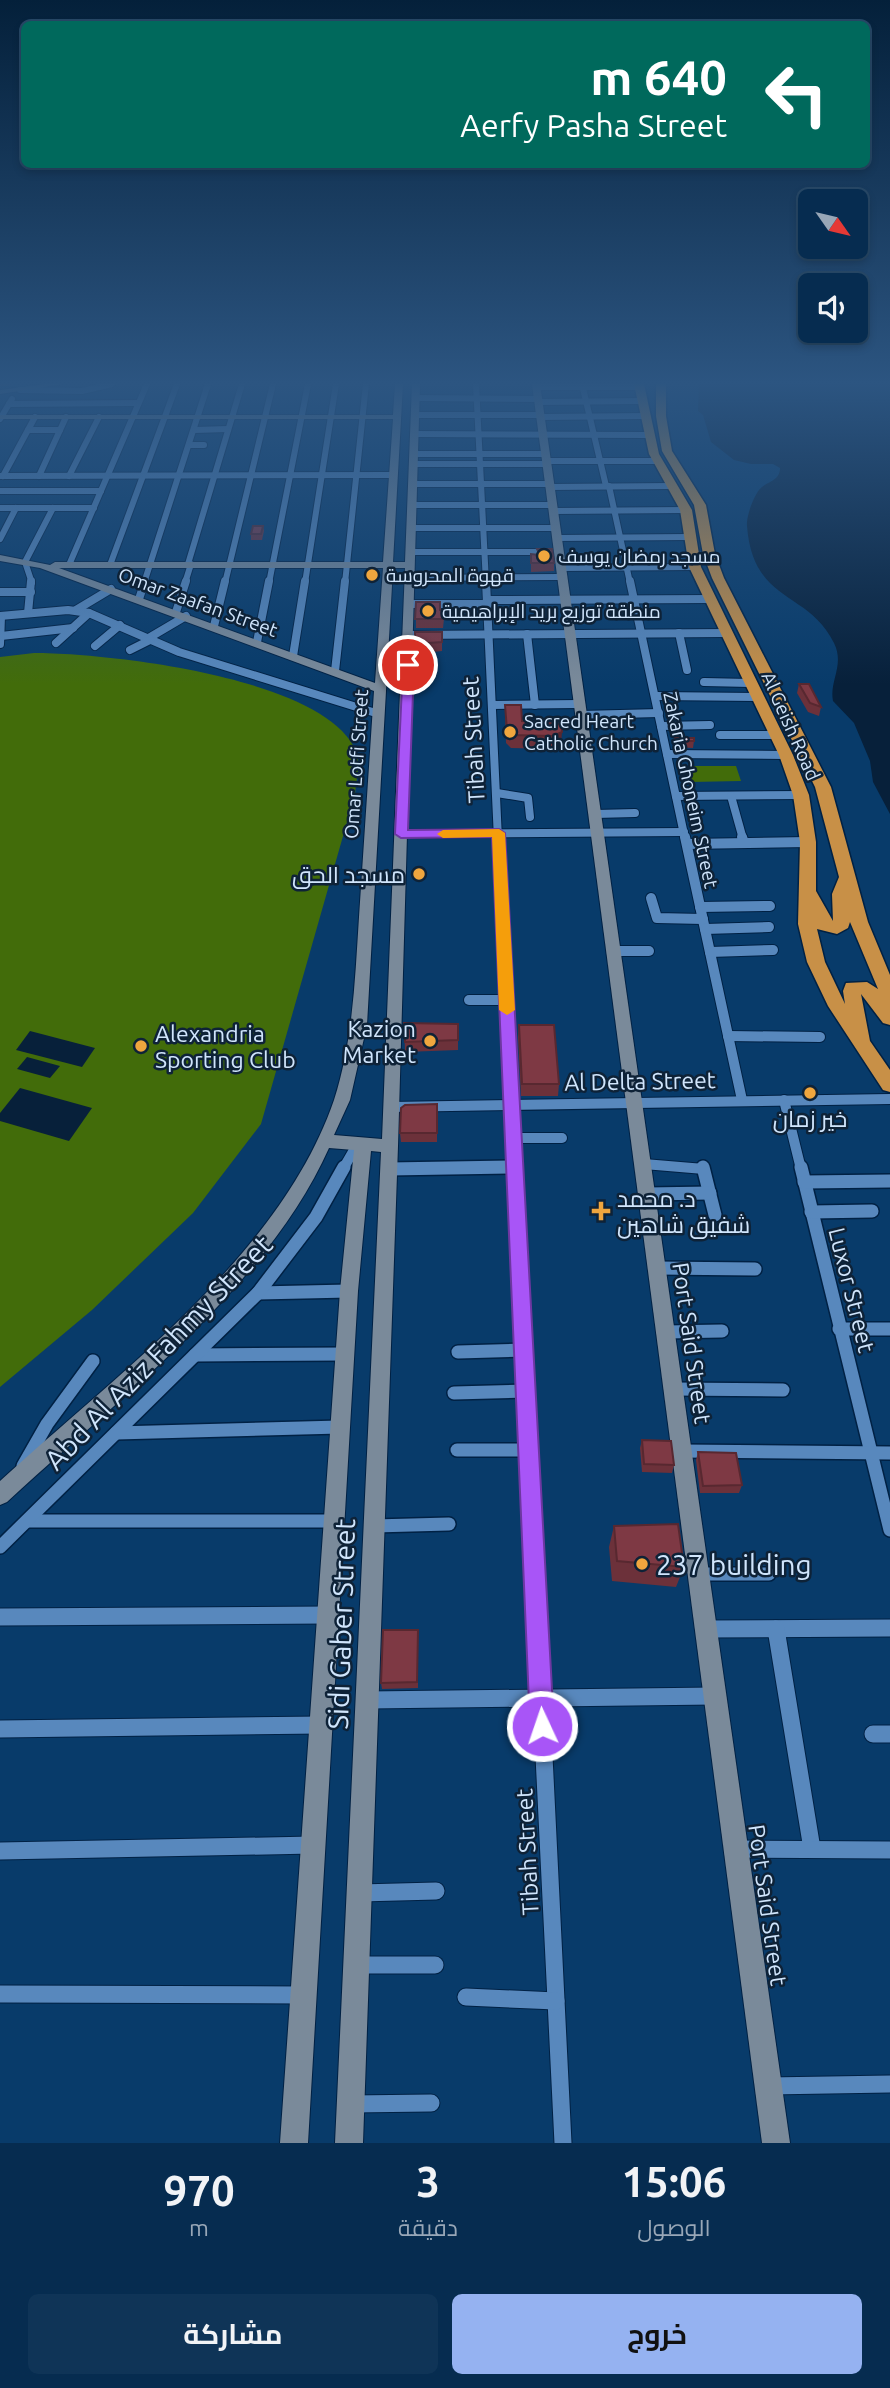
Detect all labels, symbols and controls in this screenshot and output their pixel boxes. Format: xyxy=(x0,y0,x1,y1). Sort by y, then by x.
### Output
text: 640 m xyxy=(590,49,727,104)
icon: left xyxy=(751,49,842,140)
text: Aerfy Pasha Street xyxy=(460,107,727,143)
north arrow xyxy=(798,189,868,259)
map controls xyxy=(798,189,868,343)
button: sound xyxy=(798,273,868,343)
place label: مسجد رمضان يوسف xyxy=(558,545,720,568)
marker: مسجد رمضان يوسف xyxy=(536,548,552,564)
street label: Omar Zaafan Street xyxy=(115,563,281,641)
place label: قهوة المحروسة xyxy=(386,564,514,587)
marker: قهوة المحروسة xyxy=(364,567,380,583)
place label: منطقة توزيع بريد الإبراهيمية xyxy=(442,600,661,625)
marker: منطقة توزيع بريد الإبراهيمية xyxy=(420,603,436,619)
pin xyxy=(378,635,438,695)
icon: arrive xyxy=(389,646,427,684)
street label: Al Geish Road xyxy=(757,668,825,784)
street label: Tibah Street xyxy=(457,676,489,804)
street label: Omar Lotfi Street xyxy=(340,688,372,840)
street label: Zakaria Ghoneim Street xyxy=(659,690,723,891)
place label: Sacred Heart Catholic Church xyxy=(524,710,658,754)
marker: Sacred Heart Catholic Church xyxy=(502,724,518,740)
place label: مسجد الحق xyxy=(292,862,405,889)
marker: مسجد الحق xyxy=(411,866,427,882)
place label: Kazion Market xyxy=(343,1016,416,1067)
place label: Alexandria Sporting Club xyxy=(155,1021,296,1072)
marker: Kazion Market xyxy=(422,1033,438,1049)
marker: Alexandria Sporting Club xyxy=(133,1038,149,1054)
street label: Al Delta Street xyxy=(564,1067,716,1095)
marker: خير زمان xyxy=(802,1085,818,1101)
place label: خير زمان xyxy=(773,1106,847,1133)
place label: د. محمد شفيق شاهين xyxy=(617,1186,750,1239)
marker: د. محمد شفيق شاهين xyxy=(591,1201,611,1221)
street label: Luxor Street xyxy=(824,1225,880,1355)
street label: Abd Al Aziz Fahmy Street xyxy=(38,1229,278,1475)
street label: Port Said Street xyxy=(668,1261,716,1425)
street label: Sidi Gaber Street xyxy=(322,1518,360,1730)
place label: 237 building xyxy=(656,1549,812,1580)
marker: 237 building xyxy=(634,1556,650,1572)
position arrow xyxy=(505,1689,579,1763)
street label: Tibah Street xyxy=(511,1788,543,1916)
street label: Port Said Street xyxy=(744,1823,792,1987)
text: 3 xyxy=(416,2158,440,2205)
text: 15:06 xyxy=(621,2158,727,2205)
text: 970 xyxy=(164,2167,235,2214)
text: m xyxy=(189,2215,209,2240)
text: دقيقة xyxy=(398,2215,458,2240)
text: الوصول xyxy=(637,2215,711,2240)
button: مشاركة xyxy=(28,2294,438,2374)
button: خروج xyxy=(452,2294,862,2374)

